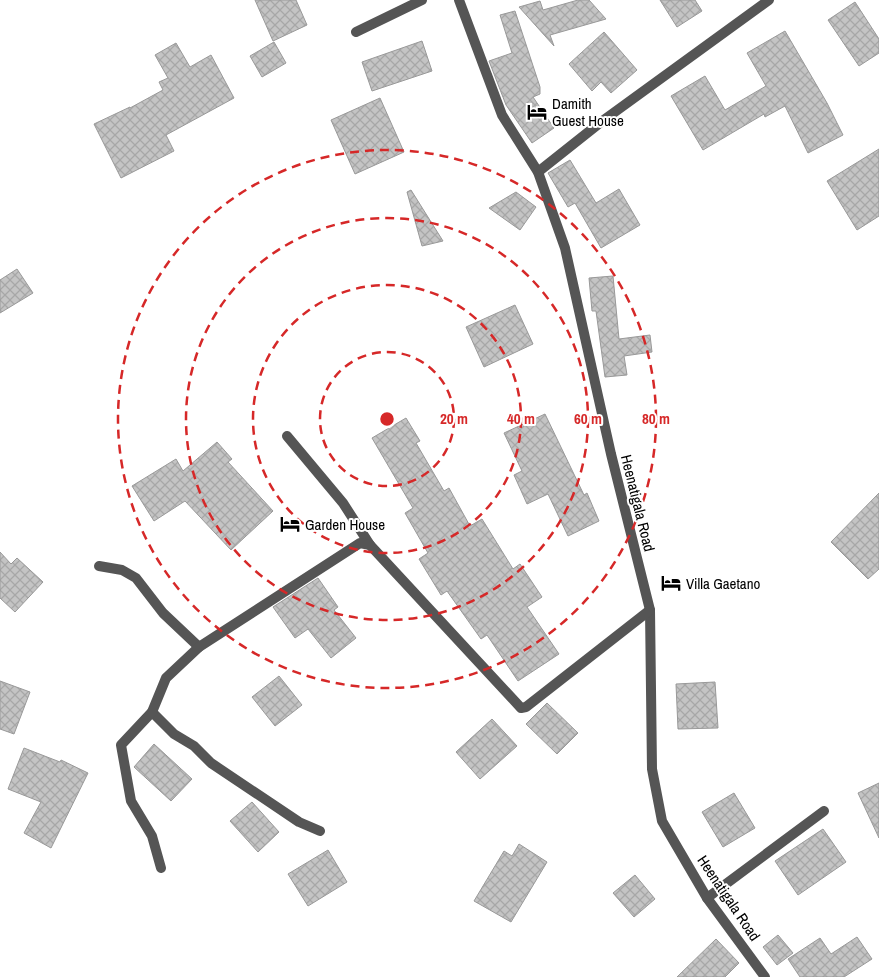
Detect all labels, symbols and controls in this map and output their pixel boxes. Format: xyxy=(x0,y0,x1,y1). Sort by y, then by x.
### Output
place label: Damith Guest House xyxy=(552,93,624,131)
hotel icon: Damith Guest House xyxy=(526,101,548,123)
text: 20 m xyxy=(440,408,468,429)
text: 40 m xyxy=(507,408,535,429)
text: 60 m xyxy=(574,408,602,429)
text: 80 m xyxy=(642,408,670,429)
centre of rings xyxy=(378,410,396,428)
street label: Heenatigala Road xyxy=(616,452,660,554)
hotel icon: Garden House xyxy=(279,513,301,535)
place label: Garden House xyxy=(305,514,385,535)
hotel icon: Villa Gaetano xyxy=(660,572,682,594)
place label: Villa Gaetano xyxy=(686,573,760,594)
street label: Heenatigala Road xyxy=(693,851,765,945)

